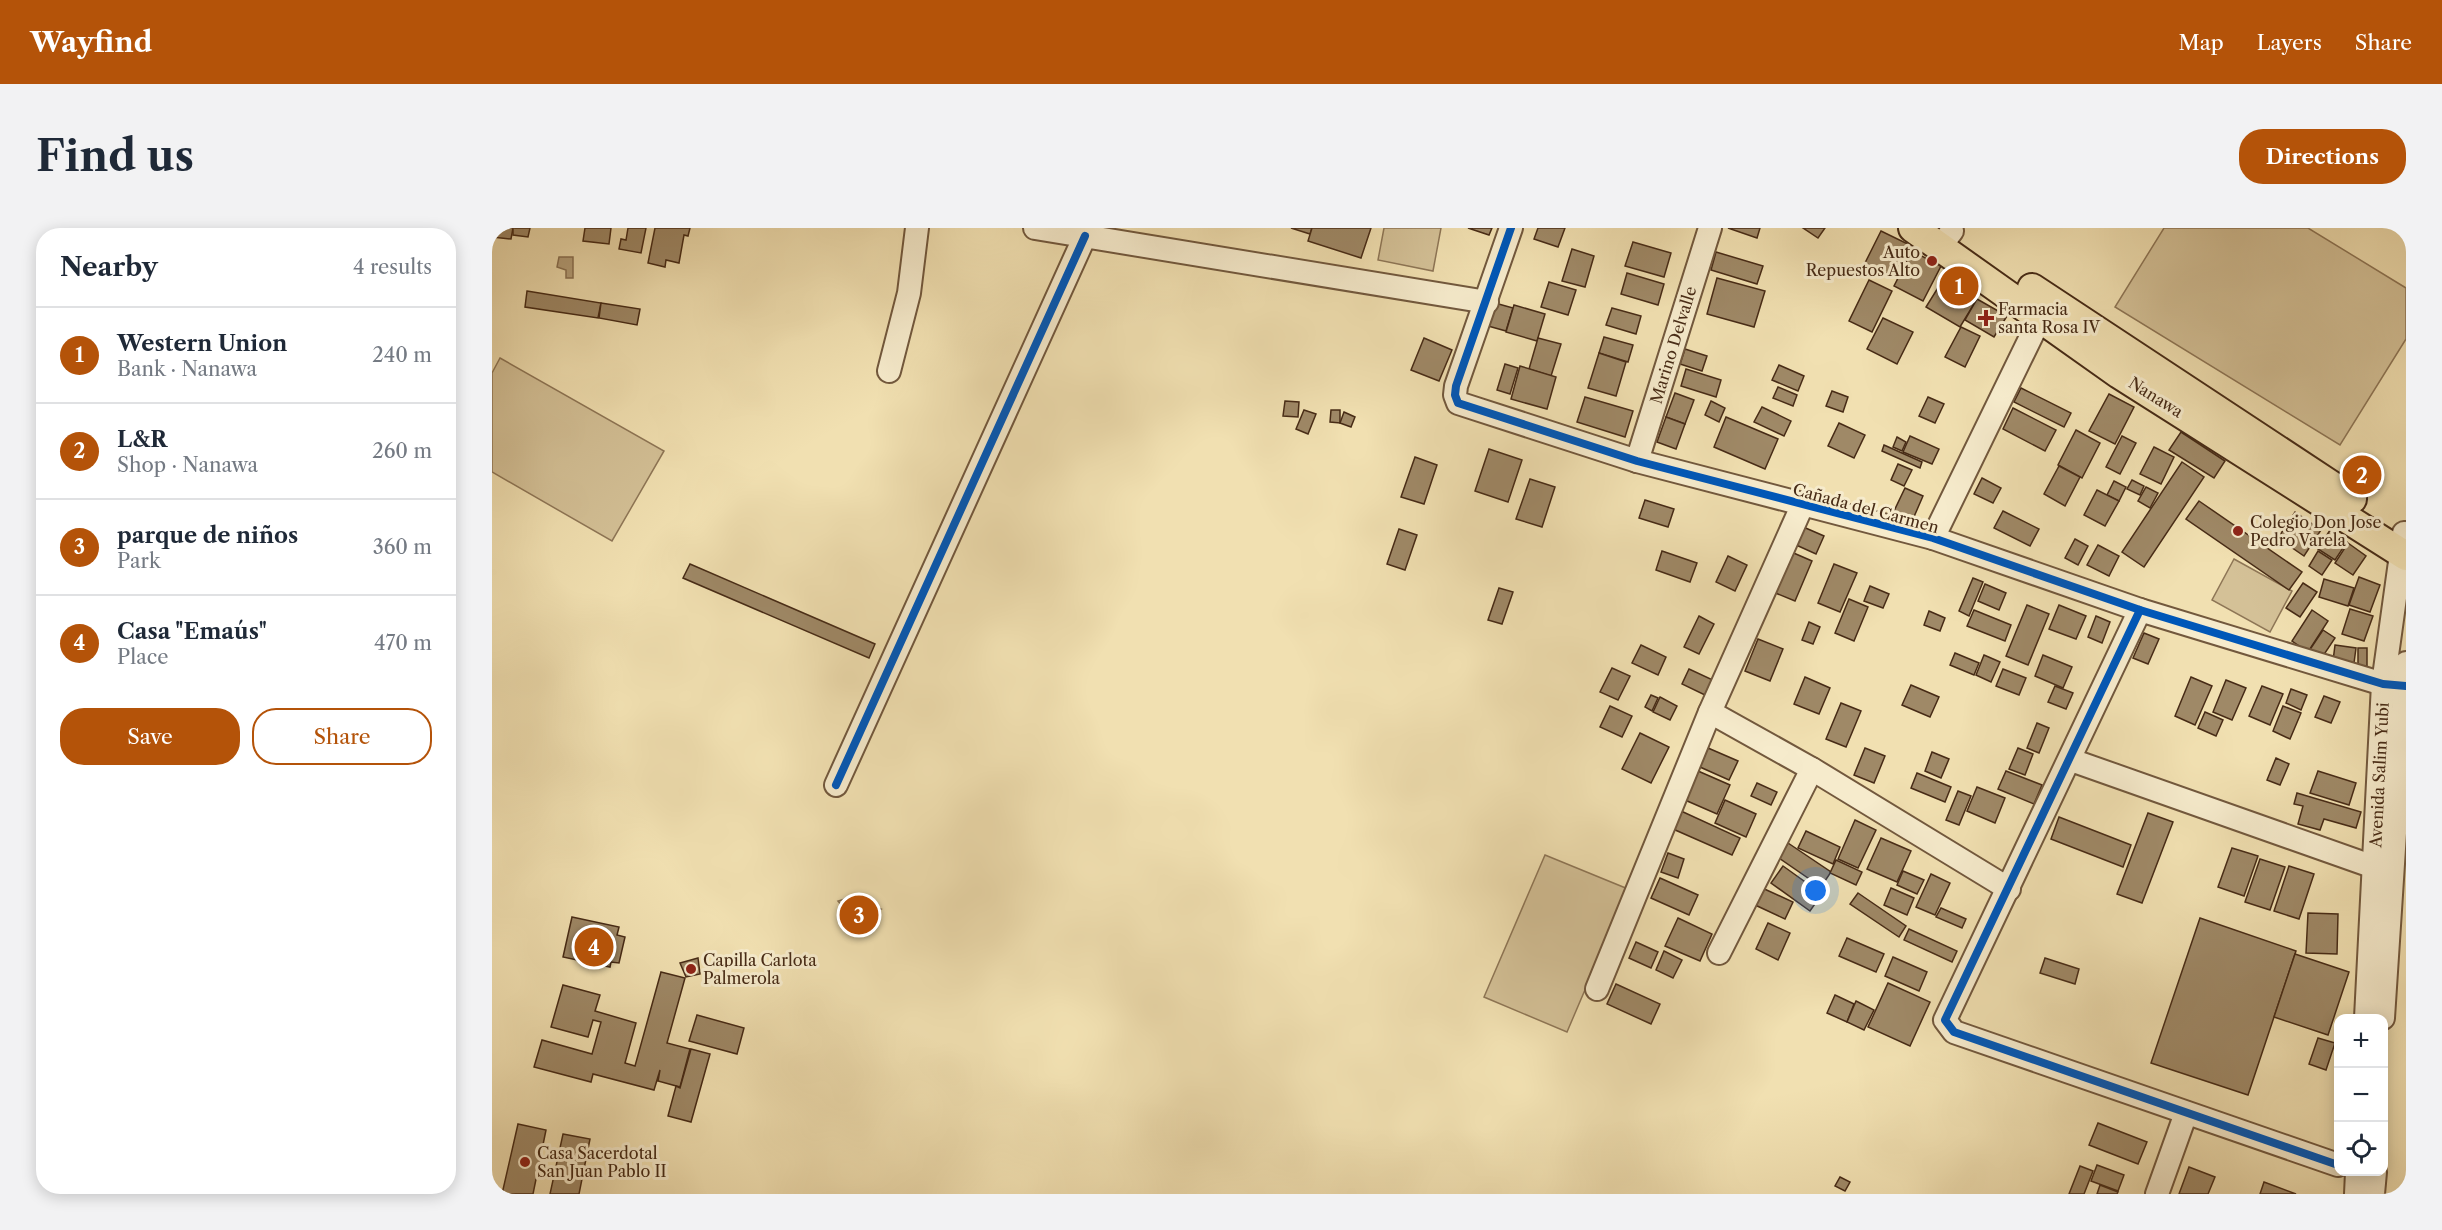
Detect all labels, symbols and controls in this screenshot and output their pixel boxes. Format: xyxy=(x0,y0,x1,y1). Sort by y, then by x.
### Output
text: Wayfind xyxy=(30,25,152,59)
text: Map xyxy=(2179,30,2224,55)
text: Layers xyxy=(2257,30,2322,55)
text: Share xyxy=(2355,30,2412,55)
button: Directions xyxy=(2239,129,2406,184)
text: Find us xyxy=(36,130,194,182)
place label: Auto Repuestos Alto xyxy=(1806,242,1920,280)
text: Nearby xyxy=(60,251,158,283)
marker: Auto Repuestos Alto xyxy=(1925,254,1939,268)
text: 4 results xyxy=(353,255,432,279)
pin: 1 xyxy=(1940,264,1978,308)
street label: Marino Delvalle xyxy=(1646,284,1700,406)
place label: Farmacia santa Rosa IV xyxy=(1998,299,2100,337)
marker: Farmacia santa Rosa IV xyxy=(1979,311,1993,325)
text: Western Union xyxy=(117,330,287,357)
text: 1 xyxy=(75,343,84,367)
text: 240 m xyxy=(372,343,432,367)
text: Bank · Nanawa xyxy=(117,357,257,381)
street label: Nanawa xyxy=(2125,372,2187,422)
text: L&R xyxy=(117,426,167,453)
text: 2 xyxy=(74,439,85,463)
text: 260 m xyxy=(372,439,432,463)
pin: 2 xyxy=(2342,452,2382,498)
text: Shop · Nanawa xyxy=(117,453,258,477)
street label: Cañada del Carmen xyxy=(1791,479,1941,537)
place label: Colegio Don Jose Pedro Varela xyxy=(2250,512,2382,550)
text: parque de niños xyxy=(117,522,298,549)
marker: Colegio Don Jose Pedro Varela xyxy=(2231,524,2245,538)
text: 3 xyxy=(74,535,85,559)
text: 360 m xyxy=(373,535,432,559)
text: Park xyxy=(117,549,160,573)
text: Casa "Emaús" xyxy=(117,618,267,645)
text: 4 xyxy=(74,631,85,655)
text: 470 m xyxy=(374,631,432,655)
text: Place xyxy=(117,645,168,669)
street label: Avenida Salim Yubi xyxy=(2365,702,2393,849)
button: Save xyxy=(60,708,240,765)
button: Share xyxy=(252,708,432,765)
your location xyxy=(1801,876,1830,905)
pin: 3 xyxy=(840,892,878,938)
pin: 4 xyxy=(574,924,614,970)
place label: Capilla Carlota Palmerola xyxy=(703,950,817,988)
marker: Capilla Carlota Palmerola xyxy=(684,962,698,976)
map controls xyxy=(2334,1014,2388,1176)
button: + xyxy=(2334,1014,2388,1068)
button: − xyxy=(2334,1068,2388,1122)
button: locate xyxy=(2334,1122,2388,1176)
place label: Casa Sacerdotal San Juan Pablo II xyxy=(537,1143,667,1181)
marker: Casa Sacerdotal San Juan Pablo II xyxy=(518,1155,532,1169)

